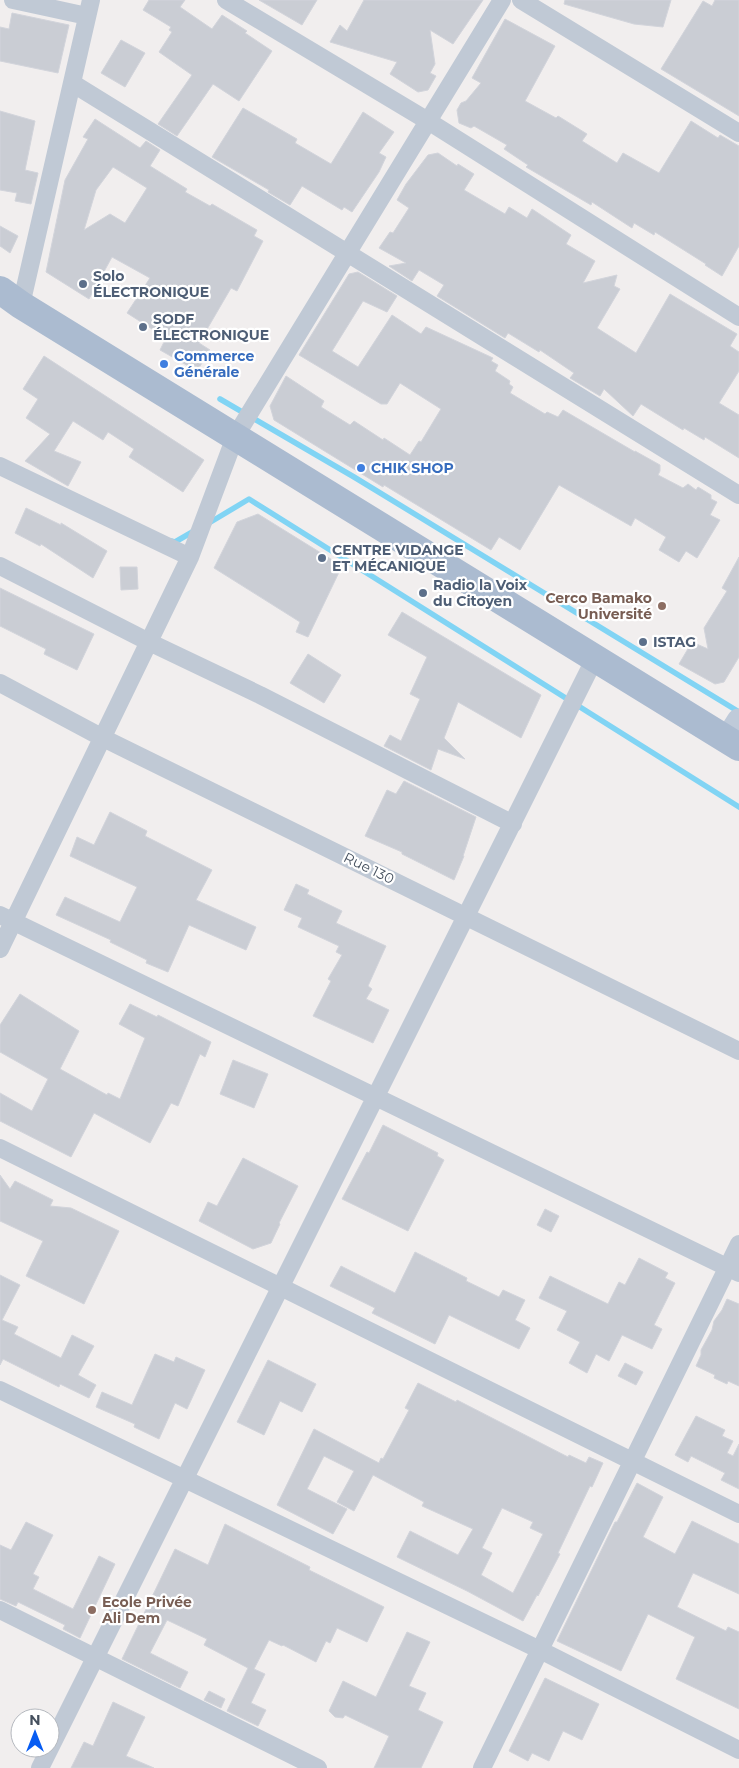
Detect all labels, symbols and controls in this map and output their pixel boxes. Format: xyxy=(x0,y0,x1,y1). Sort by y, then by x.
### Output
place label: Solo ÉLECTRONIQUE xyxy=(93,267,209,301)
marker: Solo ÉLECTRONIQUE xyxy=(77,278,89,290)
place label: SODF ÉLECTRONIQUE xyxy=(153,310,269,344)
marker: SODF ÉLECTRONIQUE xyxy=(137,321,149,333)
place label: Commerce Générale xyxy=(174,347,254,381)
marker: Commerce Générale xyxy=(158,358,170,370)
place label: CHIK SHOP xyxy=(371,459,454,477)
marker: CHIK SHOP xyxy=(355,462,367,474)
place label: CENTRE VIDANGE ET MÉCANIQUE xyxy=(332,541,464,575)
marker: CENTRE VIDANGE ET MÉCANIQUE xyxy=(316,552,328,564)
place label: Radio la Voix du Citoyen xyxy=(433,576,528,610)
marker: Radio la Voix du Citoyen xyxy=(417,587,429,599)
place label: Cerco Bamako Université xyxy=(545,589,652,623)
marker: Cerco Bamako Université xyxy=(656,600,668,612)
place label: ISTAG xyxy=(653,633,696,651)
marker: ISTAG xyxy=(637,636,649,648)
street label: Rue 130 xyxy=(341,848,397,888)
place label: Ecole Privée Ali Dem xyxy=(101,1593,192,1627)
marker: Ecole Privée Ali Dem xyxy=(86,1604,98,1616)
north arrow xyxy=(10,1708,60,1758)
text: N xyxy=(29,1711,41,1729)

